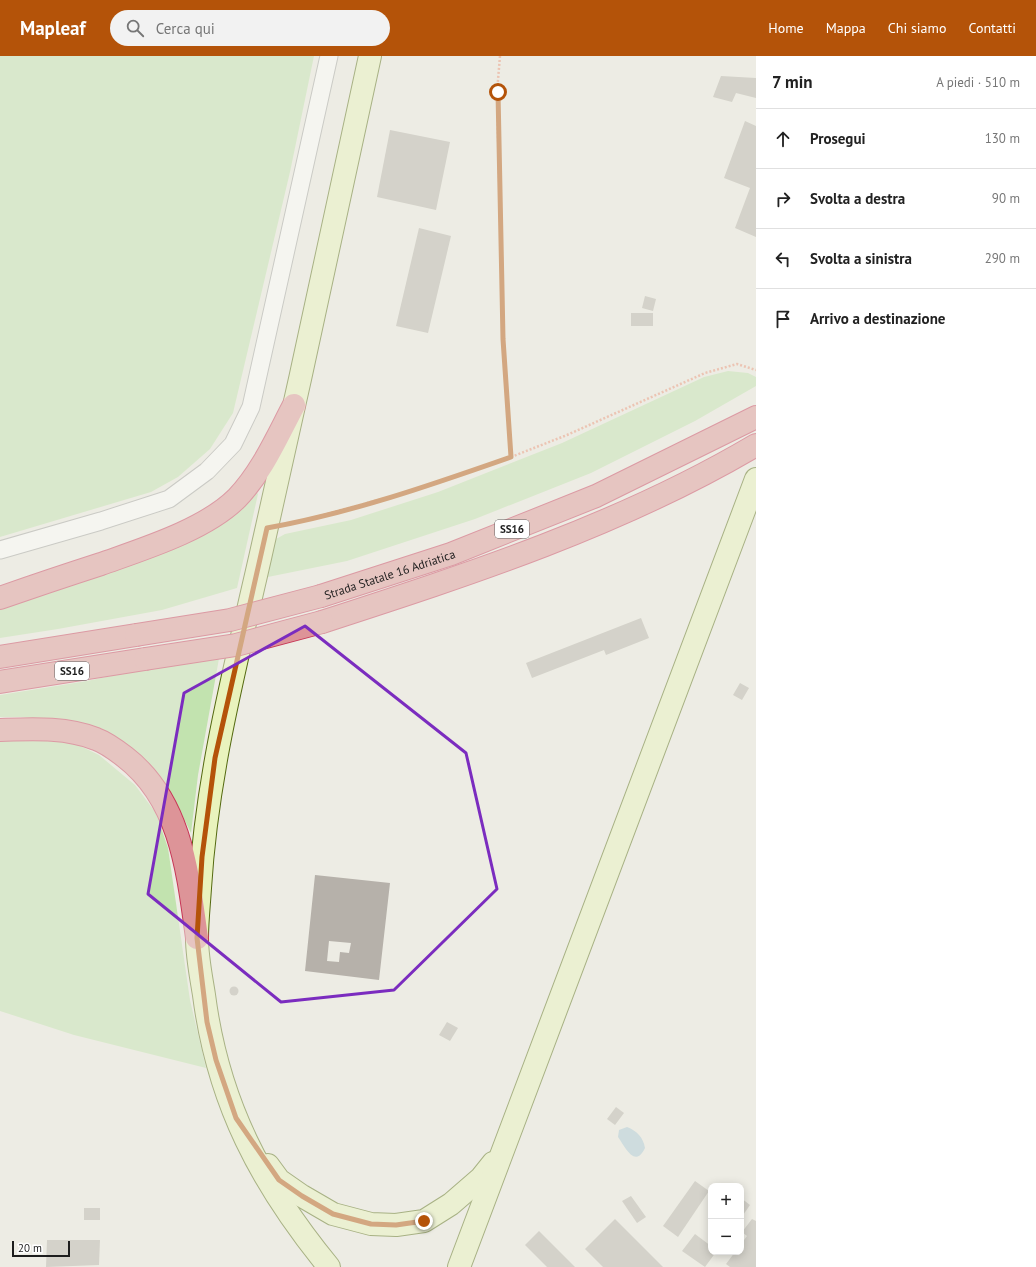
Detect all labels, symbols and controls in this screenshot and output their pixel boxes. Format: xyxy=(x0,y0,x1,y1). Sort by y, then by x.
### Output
search box xyxy=(110,10,390,46)
text: Mapleaf xyxy=(20,16,86,40)
icon: search xyxy=(124,17,146,39)
text: Cerca qui xyxy=(156,19,215,38)
text: Home xyxy=(768,19,804,37)
text: Mappa xyxy=(826,19,866,37)
text: Chi siamo xyxy=(888,19,946,37)
text: Contatti xyxy=(968,19,1016,37)
text: 7 min xyxy=(772,71,813,93)
text: A piedi · 510 m xyxy=(936,74,1020,91)
route start xyxy=(489,83,507,101)
icon: ahead xyxy=(772,128,794,150)
text: Prosegui xyxy=(810,129,866,148)
text: 130 m xyxy=(985,130,1020,147)
icon: right xyxy=(772,188,794,210)
text: Svolta a destra xyxy=(810,189,905,208)
text: 90 m xyxy=(992,190,1020,207)
icon: left xyxy=(772,248,794,270)
text: Svolta a sinistra xyxy=(810,249,912,268)
text: 290 m xyxy=(985,250,1020,267)
icon: arrive xyxy=(772,308,794,330)
text: Arrivo a destinazione xyxy=(810,309,945,328)
road number: SS16 xyxy=(495,520,529,538)
street label: Strada Statale 16 Adriatica xyxy=(322,546,457,602)
road number: SS16 xyxy=(55,662,89,680)
map controls xyxy=(708,1183,744,1255)
button: + xyxy=(708,1183,744,1219)
route end xyxy=(415,1212,433,1230)
button: − xyxy=(708,1219,744,1255)
scale bar xyxy=(12,1239,70,1258)
text: 20 m xyxy=(18,1241,42,1255)

